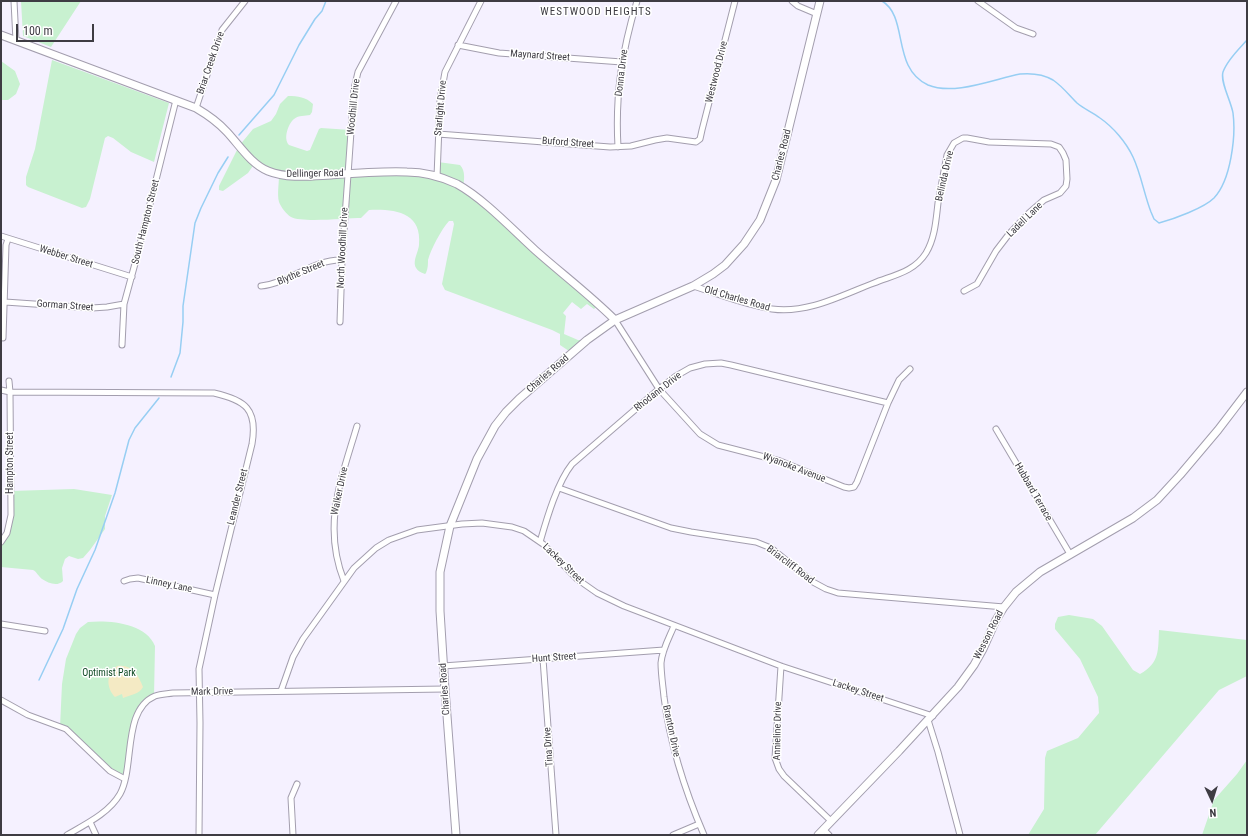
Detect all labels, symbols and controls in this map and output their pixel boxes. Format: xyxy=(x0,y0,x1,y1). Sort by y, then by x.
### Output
district label: WESTWOOD HEIGHTS xyxy=(540,5,652,19)
scale bar xyxy=(18,16,96,42)
text: 100 m xyxy=(23,24,53,38)
street label: Briar Creek Drive xyxy=(195,30,227,96)
street label: Westwood Drive xyxy=(704,40,730,104)
street label: Maynard Street xyxy=(510,48,570,64)
street label: Donna Drive xyxy=(613,49,631,97)
street label: Woodhill Drive xyxy=(345,78,363,136)
street label: Starlight Drive xyxy=(433,80,449,136)
street label: Charles Road xyxy=(770,128,794,182)
street label: Buford Street xyxy=(542,135,594,151)
street label: Belinda Drive xyxy=(933,150,957,202)
street label: Dellinger Road xyxy=(286,168,344,180)
street label: South Hampton Street xyxy=(130,178,162,266)
street label: Ladell Lane xyxy=(1005,200,1045,240)
street label: North Woodhill Drive xyxy=(335,207,351,289)
street label: Webber Street xyxy=(38,243,94,271)
street label: Blythe Street xyxy=(276,258,326,288)
street label: Old Charles Road xyxy=(703,284,771,314)
street label: Gorman Street xyxy=(36,298,94,314)
street label: Charles Road xyxy=(524,352,572,396)
street label: Rhodann Drive xyxy=(632,370,684,414)
street label: Hampton Street xyxy=(4,432,16,494)
street label: Wyanoke Avenue xyxy=(761,450,827,486)
street label: Hubbard Terrace xyxy=(1011,461,1055,523)
street label: Walker Drive xyxy=(329,466,351,516)
street label: Leander Street xyxy=(225,468,251,526)
street label: Lackey Street xyxy=(540,541,586,587)
street label: Briarcliff Road xyxy=(764,543,816,587)
street label: Linney Lane xyxy=(145,574,193,596)
street label: Wesson Road xyxy=(972,608,1006,662)
street label: Hunt Street xyxy=(531,650,577,666)
street label: Charles Road xyxy=(437,663,453,715)
park label: Optimist Park xyxy=(82,667,136,679)
street label: Lackey Street xyxy=(831,677,885,705)
street label: Mark Drive xyxy=(191,686,233,698)
street label: Annieline Drive xyxy=(771,701,785,761)
street label: Branton Drive xyxy=(660,704,682,758)
street label: Tina Drive xyxy=(542,727,556,767)
north arrow xyxy=(1192,780,1232,820)
text: N xyxy=(1209,806,1217,819)

